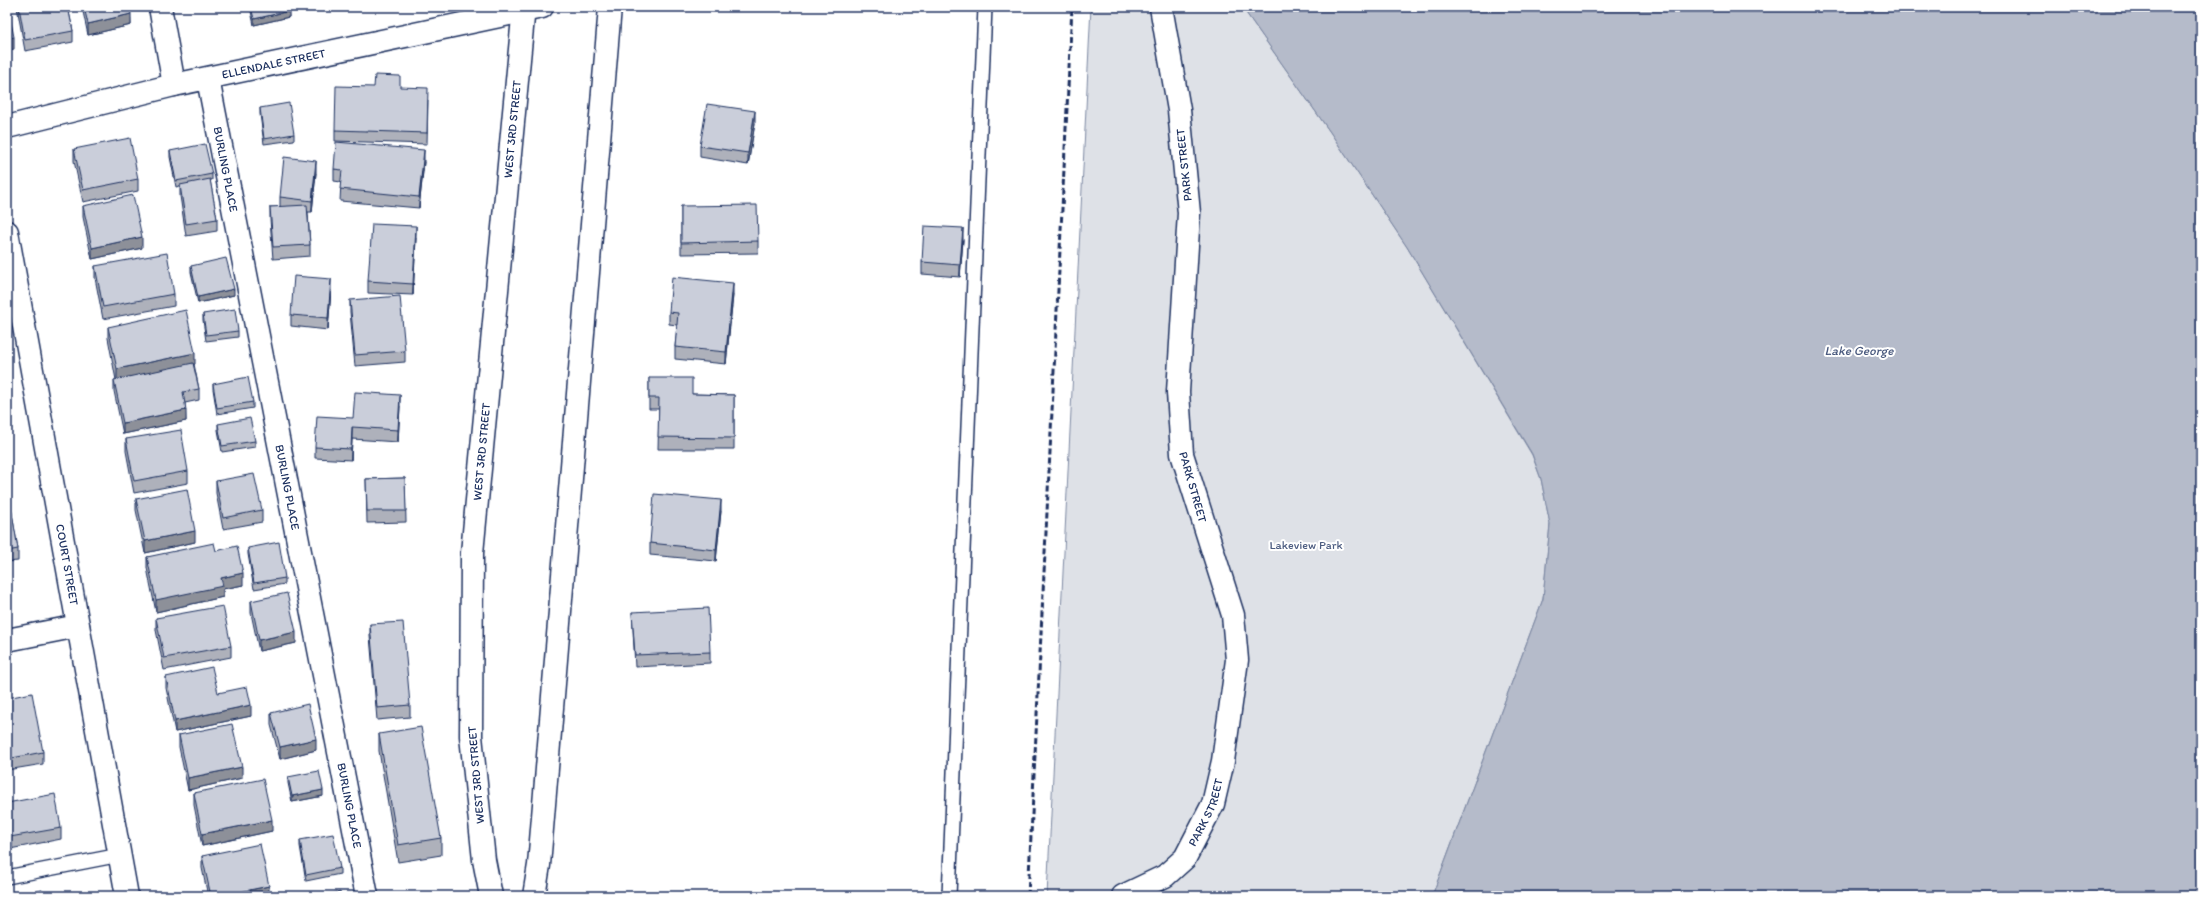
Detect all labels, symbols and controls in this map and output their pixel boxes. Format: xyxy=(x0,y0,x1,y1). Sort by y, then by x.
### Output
street label: ELLENDALE STREET xyxy=(220,46,327,82)
street label: WEST 3RD STREET xyxy=(501,79,524,179)
street label: BURLING PLACE xyxy=(210,125,241,214)
street label: PARK STREET xyxy=(1173,128,1195,202)
water label: Lake George xyxy=(1825,343,1894,358)
street label: WEST 3RD STREET xyxy=(470,402,493,501)
street label: BURLING PLACE xyxy=(272,444,303,532)
street label: PARK STREET xyxy=(1176,450,1210,524)
street label: COURT STREET xyxy=(53,523,81,607)
park label: Lakeview Park xyxy=(1269,538,1343,552)
street label: WEST 3RD STREET xyxy=(465,725,487,824)
street label: BURLING PLACE xyxy=(334,762,365,850)
street label: PARK STREET xyxy=(1185,777,1226,849)

